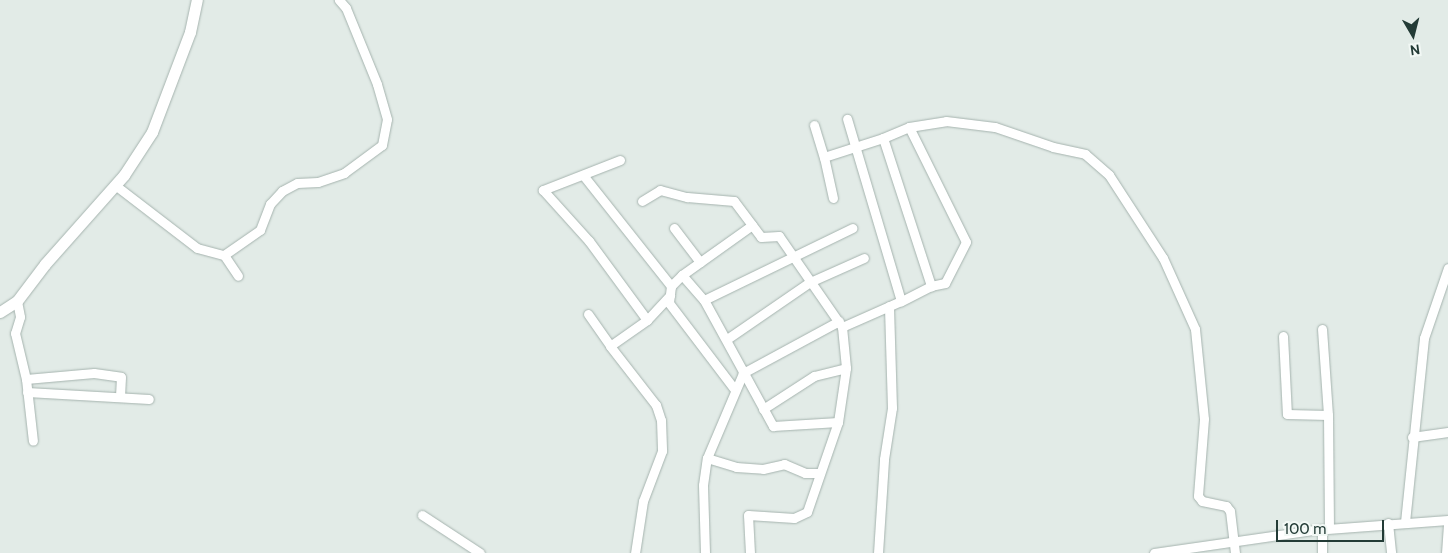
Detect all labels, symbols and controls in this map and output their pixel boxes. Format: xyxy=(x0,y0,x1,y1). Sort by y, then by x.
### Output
north arrow xyxy=(1388,10,1438,60)
text: N xyxy=(1409,40,1421,59)
scale bar xyxy=(1278,510,1386,542)
text: 100 m xyxy=(1284,520,1326,538)

